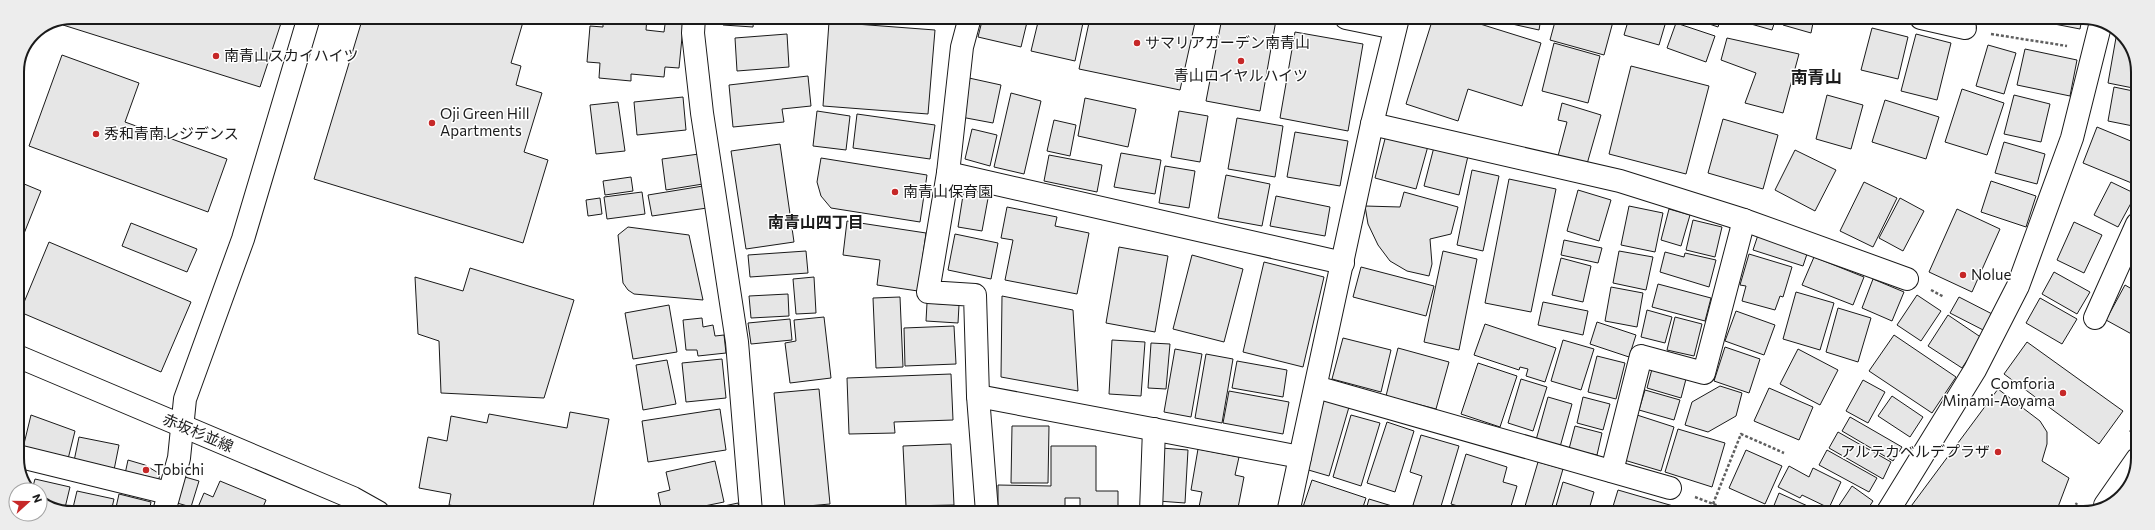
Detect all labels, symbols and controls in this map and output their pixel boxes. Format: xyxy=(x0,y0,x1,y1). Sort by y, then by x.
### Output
place label: サマリアガーデン南青山 xyxy=(1145,33,1310,51)
marker: サマリアガーデン南青山 xyxy=(1132,38,1142,48)
place label: 南青山スカイハイツ xyxy=(224,46,358,64)
marker: 南青山スカイハイツ xyxy=(211,51,221,61)
marker: 青山ロイヤルハイツ xyxy=(1236,56,1246,66)
place label: 青山ロイヤルハイツ xyxy=(1174,66,1308,84)
district label: 南青山 xyxy=(1791,66,1842,87)
place label: Oji Green Hill Apartments xyxy=(440,104,530,139)
marker: Oji Green Hill Apartments xyxy=(427,118,437,128)
place label: 秀和青南レジデンス xyxy=(104,124,239,142)
marker: 秀和青南レジデンス xyxy=(91,129,101,139)
place label: 南青山保育園 xyxy=(903,182,993,200)
marker: 南青山保育園 xyxy=(890,187,900,197)
district label: 南青山四丁目 xyxy=(768,212,864,231)
place label: Nolue xyxy=(1971,265,2011,283)
marker: Nolue xyxy=(1958,270,1968,280)
place label: Comforia Minami-Aoyama xyxy=(1942,374,2055,409)
marker: Comforia Minami-Aoyama xyxy=(2058,388,2068,398)
street label: 赤坂杉並線 xyxy=(160,409,236,455)
place label: アルテカベルデプラザ xyxy=(1840,442,1990,460)
marker: アルテカベルデプラザ xyxy=(1993,447,2003,457)
place label: Tobichi xyxy=(154,460,204,478)
marker: Tobichi xyxy=(141,465,151,475)
north arrow xyxy=(8,482,48,522)
text: N xyxy=(30,492,45,504)

